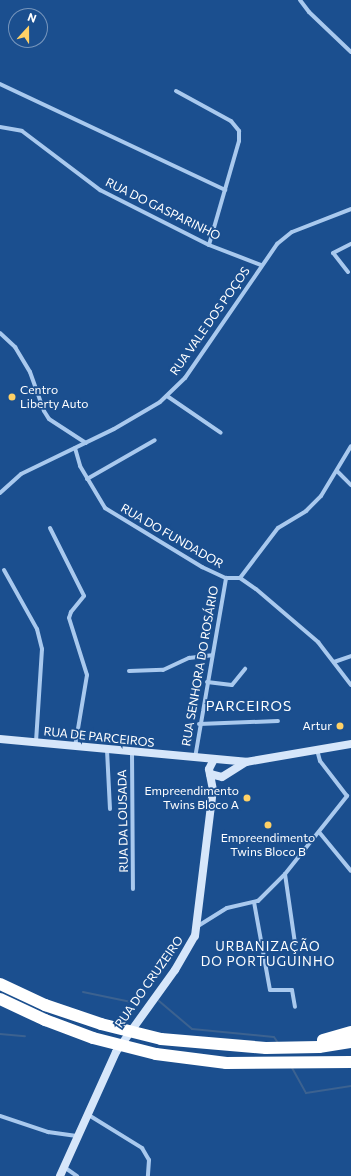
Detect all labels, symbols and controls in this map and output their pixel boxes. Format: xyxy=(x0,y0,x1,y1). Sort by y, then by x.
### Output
north arrow xyxy=(8,8,48,48)
text: N xyxy=(26,10,38,25)
street label: RUA DO GASPARINHO xyxy=(103,175,223,243)
street label: RUA VALE DOS POÇOS xyxy=(167,264,253,378)
place label: Centro Liberty Auto xyxy=(20,383,88,411)
marker: Centro Liberty Auto xyxy=(7,392,17,402)
street label: RUA DO FUNDADOR xyxy=(118,501,226,571)
street label: RUA SENHORA DO ROSÁRIO xyxy=(179,585,221,747)
district label: PARCEIROS xyxy=(206,698,292,714)
place label: Artur xyxy=(303,719,332,733)
marker: Artur xyxy=(335,721,345,731)
street label: RUA DE PARCEIROS xyxy=(43,724,155,750)
street label: RUA DA LOUSADA xyxy=(115,769,131,873)
place label: Empreendimento Twins Bloco A xyxy=(144,784,239,812)
marker: Empreendimento Twins Bloco A xyxy=(242,793,252,803)
marker: Empreendimento Twins Bloco B xyxy=(263,820,273,830)
place label: Empreendimento Twins Bloco B xyxy=(221,831,315,859)
street label: RUA DO CRUZEIRO xyxy=(112,933,186,1031)
district label: URBANIZAÇÃO DO PORTUGUINHO xyxy=(201,939,335,970)

